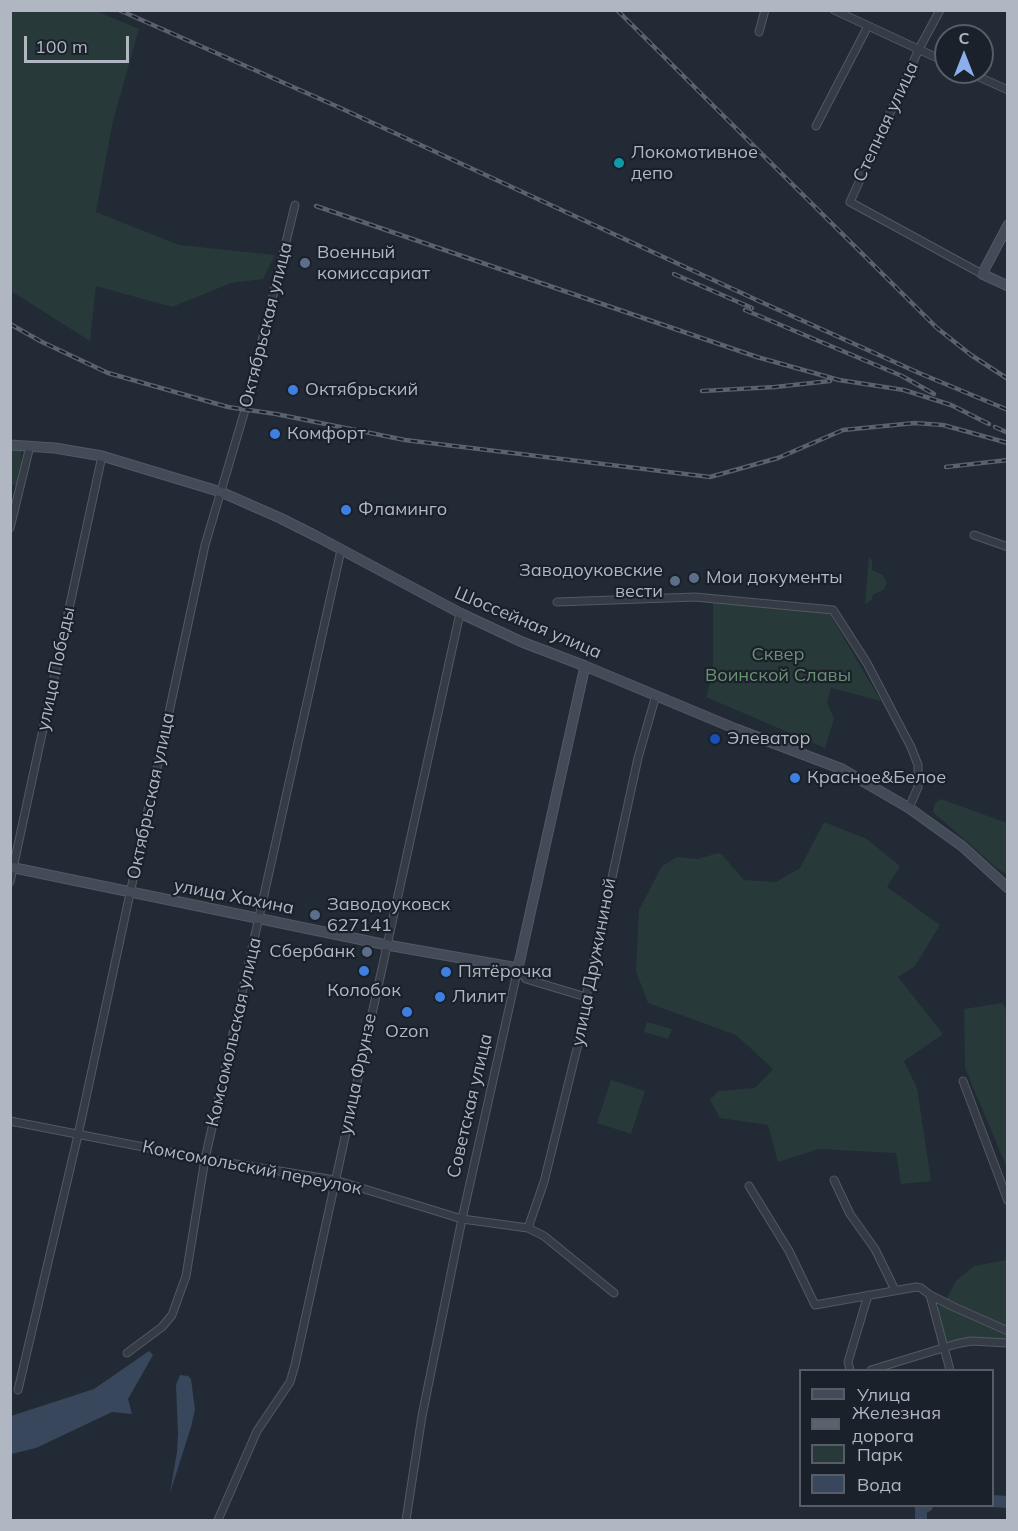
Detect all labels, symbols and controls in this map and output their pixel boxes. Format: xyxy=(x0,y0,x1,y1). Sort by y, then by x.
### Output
scale bar xyxy=(27,24,132,62)
north arrow xyxy=(934,24,994,84)
text: С xyxy=(959,28,969,48)
text: 100 m xyxy=(35,35,88,58)
street label: Степная улица xyxy=(849,59,923,185)
place label: Локомотивное депо xyxy=(631,142,758,184)
marker: Локомотивное депо xyxy=(612,156,626,170)
street label: Октябрьская улица xyxy=(235,240,297,410)
place label: Военный комиссариат xyxy=(317,242,430,284)
marker: Военный комиссариат xyxy=(298,256,312,270)
place label: Октябрьский xyxy=(305,379,418,401)
marker: Октябрьский xyxy=(286,383,300,397)
place label: Комфорт xyxy=(287,423,366,445)
marker: Комфорт xyxy=(268,427,282,441)
place label: Фламинго xyxy=(358,499,447,521)
marker: Фламинго xyxy=(339,503,353,517)
place label: Заводоуковские вести xyxy=(519,560,663,602)
place label: Мои документы xyxy=(706,567,843,589)
marker: Мои документы xyxy=(687,571,701,585)
marker: Заводоуковские вести xyxy=(668,574,682,588)
street label: Шоссейная улица xyxy=(451,582,605,664)
street label: улица Победы xyxy=(32,605,80,733)
park label: Сквер Воинской Славы xyxy=(705,644,851,686)
street label: Октябрьская улица xyxy=(123,711,179,881)
place label: Элеватор xyxy=(727,728,810,750)
marker: Элеватор xyxy=(708,732,722,746)
place label: Красное&Белое xyxy=(807,767,946,789)
marker: Красное&Белое xyxy=(788,771,802,785)
street label: улица Хахина xyxy=(172,875,296,919)
street label: улица Дружининой xyxy=(567,876,621,1048)
place label: Заводоуковск 627141 xyxy=(327,894,450,936)
marker: Заводоуковск 627141 xyxy=(308,908,322,922)
street label: Комсомольская улица xyxy=(202,935,266,1129)
place label: Сбербанк xyxy=(269,941,355,963)
marker: Сбербанк xyxy=(360,945,374,959)
place label: Пятёрочка xyxy=(458,961,552,983)
marker: Колобок xyxy=(357,964,371,978)
marker: Пятёрочка xyxy=(439,965,453,979)
place label: Колобок xyxy=(327,980,401,1002)
place label: Лилит xyxy=(452,986,506,1008)
marker: Лилит xyxy=(433,990,447,1004)
marker: Ozon xyxy=(400,1005,414,1019)
street label: улица Фрунзе xyxy=(335,1011,381,1137)
place label: Ozon xyxy=(385,1021,429,1043)
street label: Советская улица xyxy=(443,1032,497,1180)
street label: Комсомольский переулок xyxy=(140,1136,364,1200)
legend xyxy=(799,1369,994,1507)
text: Улица xyxy=(857,1383,911,1406)
text: Железная дорога xyxy=(852,1401,941,1447)
text: Парк xyxy=(857,1443,902,1466)
text: Вода xyxy=(857,1473,902,1496)

